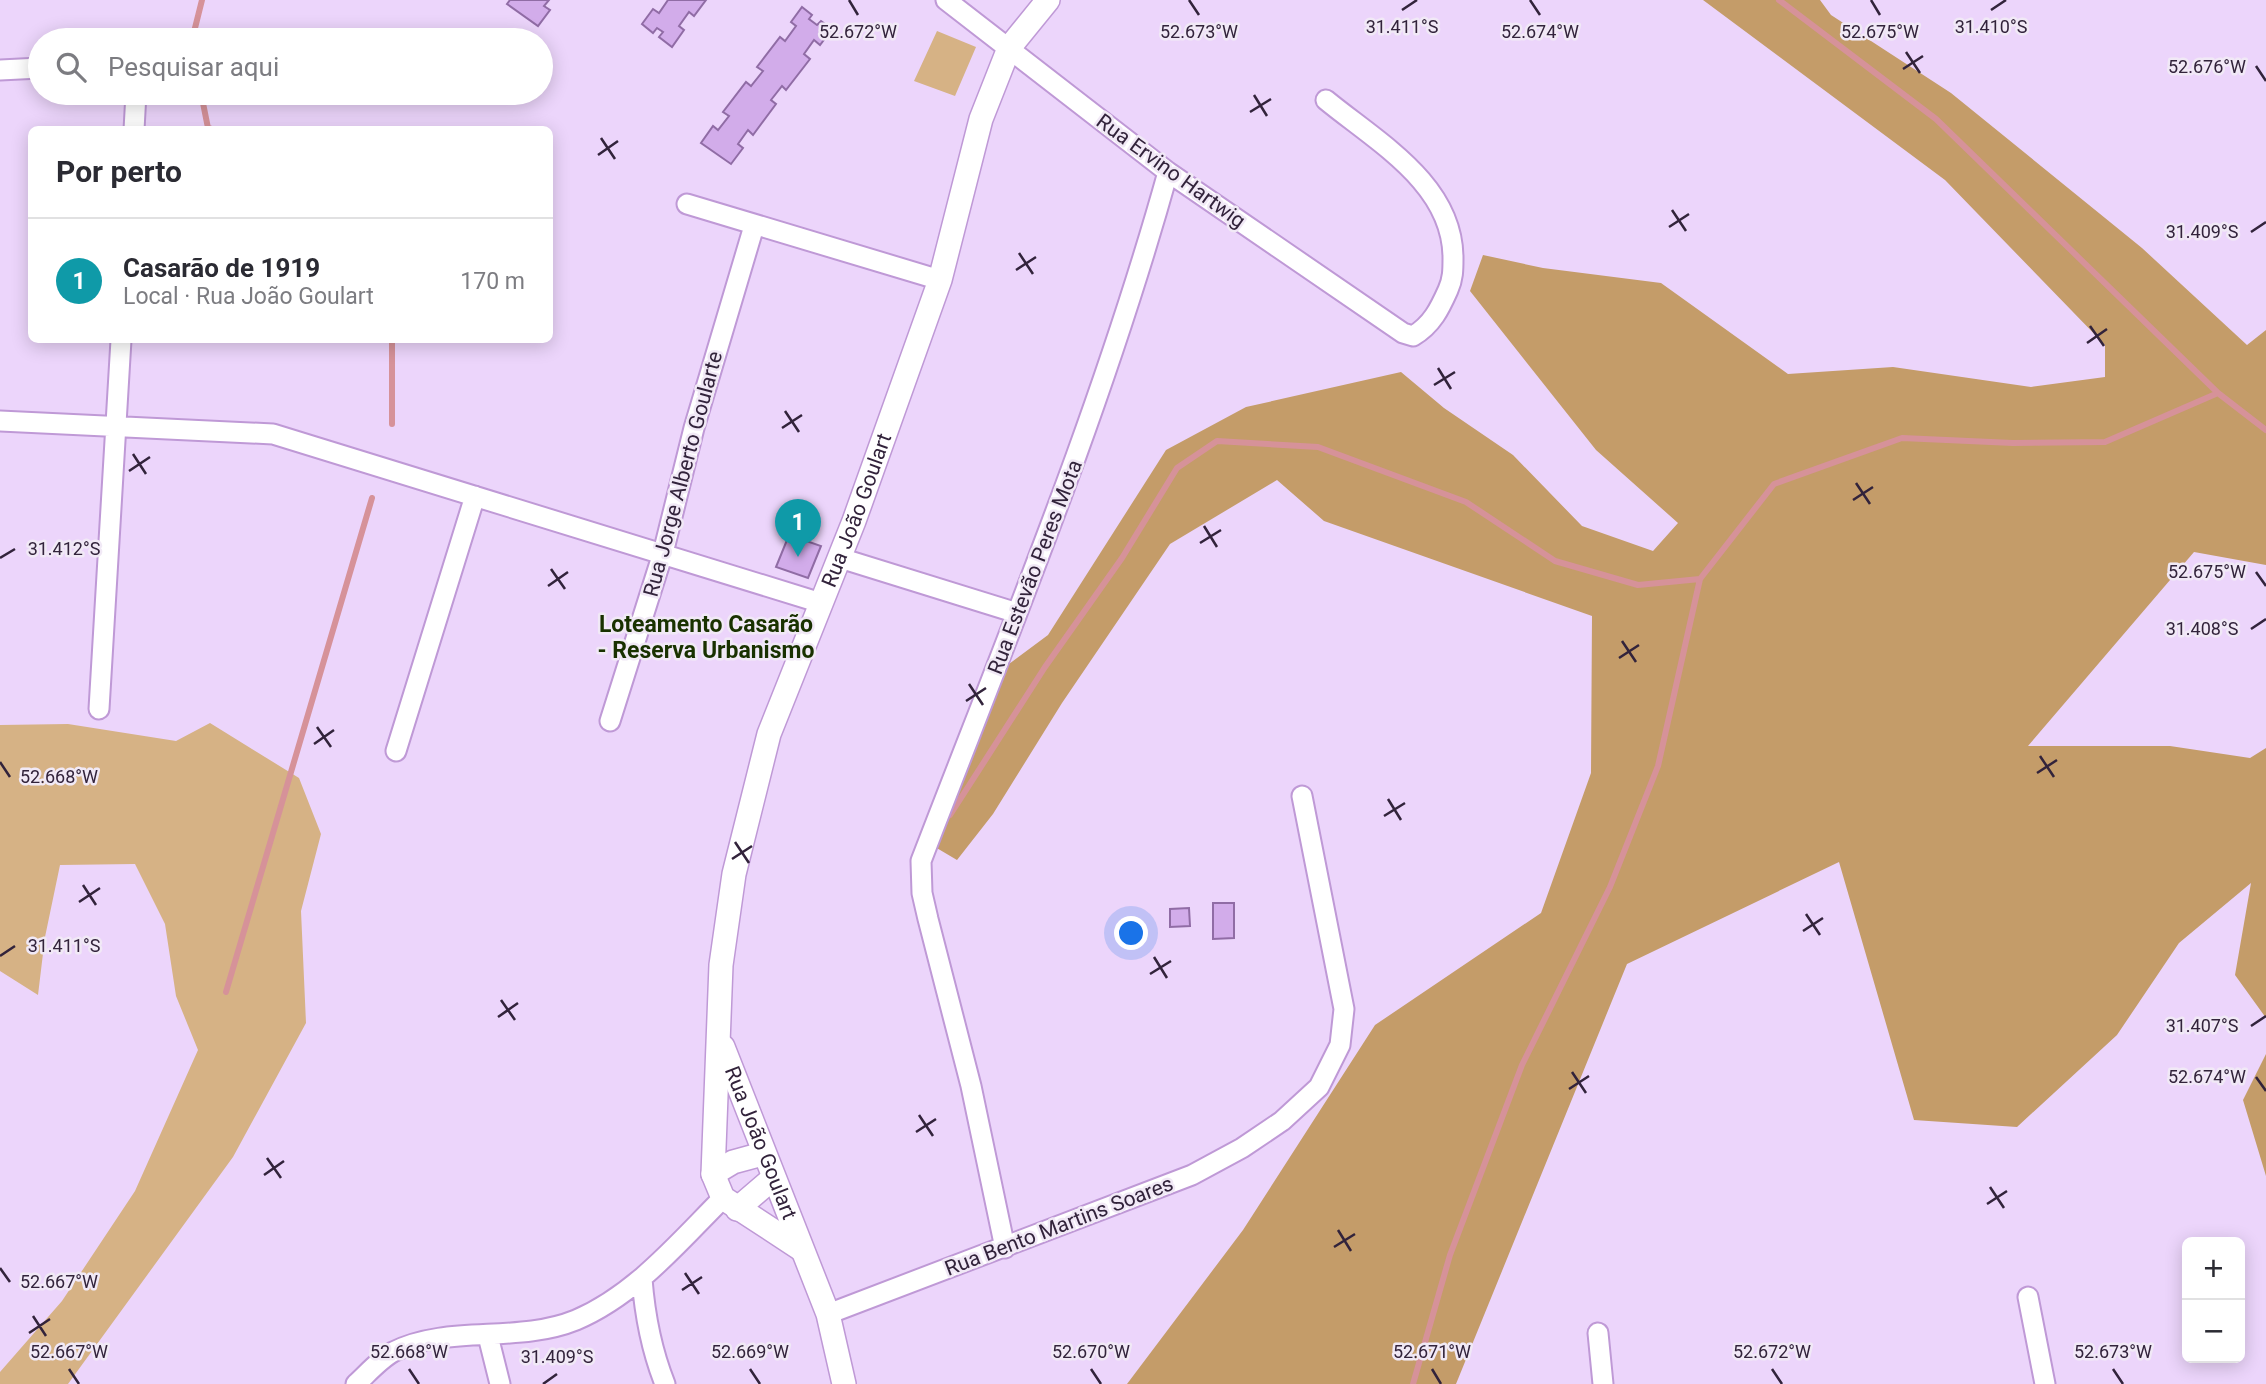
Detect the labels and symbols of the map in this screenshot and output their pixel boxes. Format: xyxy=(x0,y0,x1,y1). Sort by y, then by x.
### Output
text: 31.411°S xyxy=(1366,16,1439,37)
text: 31.410°S xyxy=(1955,16,2028,37)
text: 52.672°W xyxy=(819,21,897,42)
text: 52.673°W xyxy=(1160,21,1238,42)
text: 52.674°W xyxy=(1501,21,1579,42)
text: 52.675°W xyxy=(1841,21,1919,42)
text: 52.676°W xyxy=(2168,56,2246,77)
street label: Rua Ervino Hartwig xyxy=(1092,109,1250,233)
text: 31.409°S xyxy=(2166,221,2239,242)
street label: Rua Jorge Alberto Goularte xyxy=(639,349,727,599)
street label: Rua João Goulart xyxy=(817,430,896,591)
street label: Rua Estevão Peres Mota xyxy=(983,457,1087,677)
pin: 1 xyxy=(775,499,821,557)
text: 31.412°S xyxy=(28,538,101,559)
text: 52.675°W xyxy=(2168,561,2246,582)
district label: Loteamento Casarão - Reserva Urbanismo xyxy=(598,611,814,664)
text: 31.408°S xyxy=(2166,618,2239,639)
text: 52.668°W xyxy=(20,766,98,787)
your location xyxy=(1114,916,1148,950)
text: 31.411°S xyxy=(28,935,101,956)
text: 31.407°S xyxy=(2166,1015,2239,1036)
street label: Rua João Goulart xyxy=(720,1063,802,1223)
text: 52.674°W xyxy=(2168,1066,2246,1087)
street label: Rua Bento Martins Soares xyxy=(941,1171,1177,1281)
text: 52.667°W xyxy=(20,1271,98,1292)
text: 52.667°W xyxy=(30,1341,108,1362)
text: 52.668°W xyxy=(370,1341,448,1362)
text: 52.669°W xyxy=(711,1341,789,1362)
text: 52.670°W xyxy=(1052,1341,1130,1362)
text: 52.671°W xyxy=(1393,1341,1471,1362)
text: 52.672°W xyxy=(1733,1341,1811,1362)
text: 52.673°W xyxy=(2074,1341,2152,1362)
text: 31.409°S xyxy=(521,1346,594,1367)

